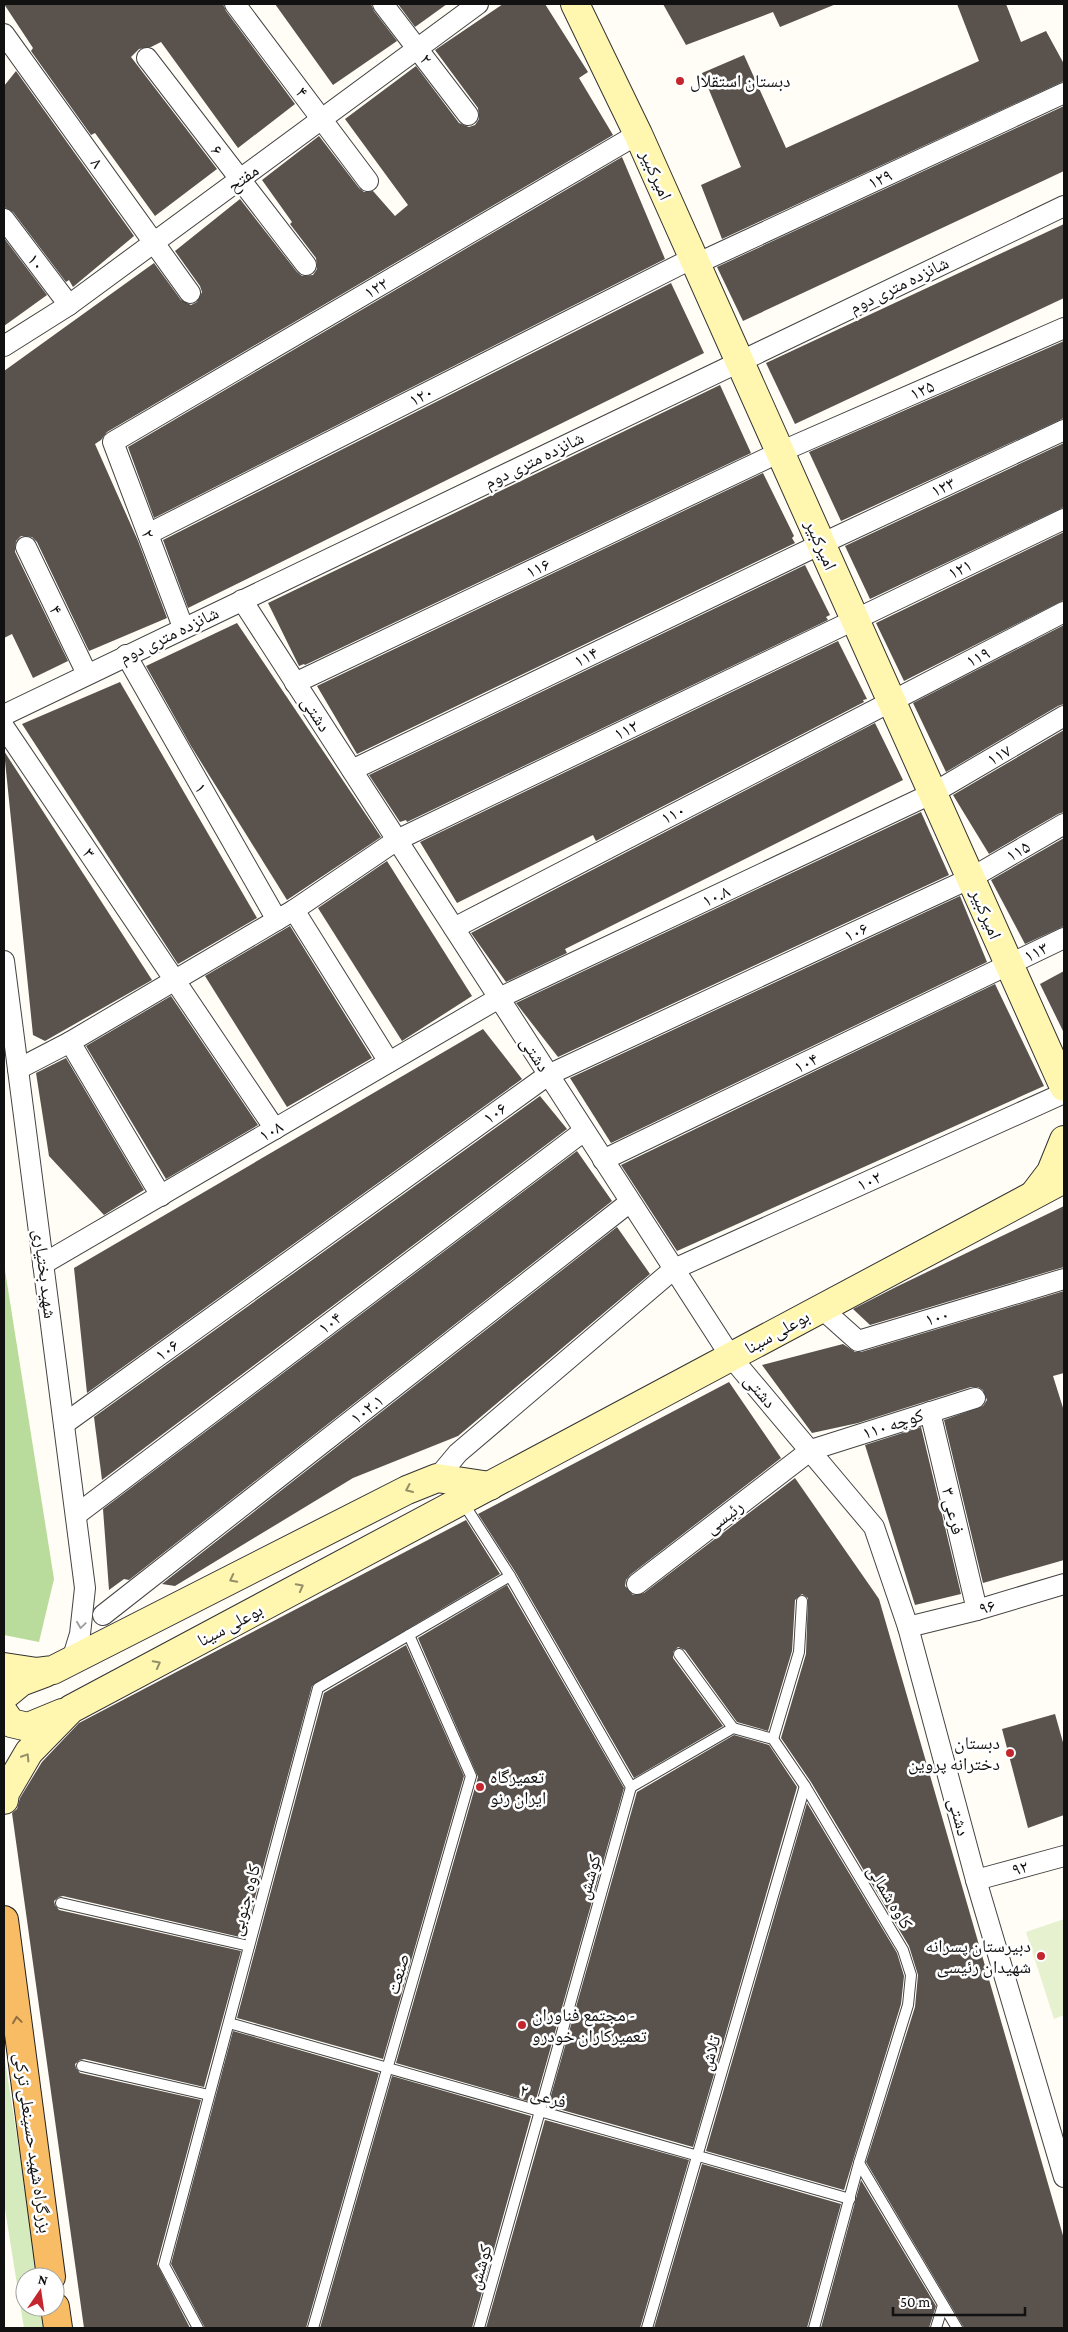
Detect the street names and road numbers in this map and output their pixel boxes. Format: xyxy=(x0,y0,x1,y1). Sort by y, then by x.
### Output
street label: ۲ xyxy=(416,50,436,68)
street label: ۴ xyxy=(292,83,312,101)
street label: ۶ xyxy=(207,141,227,159)
street label: امیرکبیر xyxy=(635,146,676,203)
street label: ۸ xyxy=(87,154,107,172)
street label: مفتح xyxy=(224,160,264,198)
street label: ۱۲۹ xyxy=(865,165,895,193)
street label: ۱۰ xyxy=(23,250,49,274)
street label: شانزده متری دوم xyxy=(846,252,953,319)
street label: ۱۲۲ xyxy=(360,273,392,303)
street label: ۱۲۵ xyxy=(907,376,937,404)
street label: ۱۲۰ xyxy=(406,382,436,410)
street label: شانزده متری دوم xyxy=(481,427,588,494)
street label: ۱۲۳ xyxy=(928,473,958,501)
street label: امیرکبیر xyxy=(800,516,841,573)
street label: ۲ xyxy=(137,527,159,541)
street label: ۱۱۶ xyxy=(523,554,553,582)
street label: ۱۲۱ xyxy=(945,555,975,583)
street label: ۴ xyxy=(45,602,67,618)
street label: شانزده متری دوم xyxy=(116,602,223,669)
street label: ۱۱۴ xyxy=(571,643,601,671)
street label: ۱۱۹ xyxy=(963,643,993,671)
street label: دشتی xyxy=(296,693,335,736)
street label: ۱۱۲ xyxy=(611,716,641,744)
street label: ۱۱۷ xyxy=(983,740,1015,770)
street label: ۱ xyxy=(190,779,212,797)
street label: ۱۱۰ xyxy=(658,800,688,828)
street label: ۱۱۵ xyxy=(1002,836,1034,866)
street label: ۳ xyxy=(78,844,100,862)
street label: ۱۰.۸ xyxy=(699,881,733,911)
street label: امیرکبیر xyxy=(966,885,1006,942)
street label: ۱۰۶ xyxy=(841,918,871,946)
street label: ۱۱۳ xyxy=(1021,938,1051,966)
street label: دشتی xyxy=(515,1033,554,1076)
street label: ۱۰۴ xyxy=(791,1049,821,1077)
street label: ۱۰۶ xyxy=(479,1098,511,1128)
street label: ۱۰۸ xyxy=(255,1116,287,1146)
street label: ۱۰۲ xyxy=(854,1167,884,1195)
street label: شهید بختیاری xyxy=(29,1228,60,1320)
street label: ۱۰۰ xyxy=(922,1304,952,1330)
street label: بوعلی سینا xyxy=(741,1306,813,1359)
street label: ۱۰۴ xyxy=(314,1308,346,1338)
street label: ۱۰۶ xyxy=(151,1335,183,1365)
street label: دشتی xyxy=(739,1370,780,1413)
street label: ۱۰۲.۱ xyxy=(346,1390,388,1428)
street label: کوچه ۱۱۰ xyxy=(860,1405,927,1444)
street label: فرعی ۳ xyxy=(937,1485,968,1537)
street label: رئیسی xyxy=(701,1496,748,1539)
street label: ۹۶ xyxy=(976,1595,998,1619)
street label: بوعلی سینا xyxy=(194,1600,266,1651)
street label: دشتی xyxy=(943,1796,974,1838)
street label: کوشش xyxy=(573,1852,606,1902)
street label: ۹۲ xyxy=(1010,1856,1030,1880)
street label: کاوه جنوبی xyxy=(226,1861,265,1938)
street label: کاوه شمالی xyxy=(862,1861,917,1934)
street label: صنعت xyxy=(383,1951,413,1997)
street label: تلاش xyxy=(696,2033,725,2073)
street label: بزرگراه شهید حسینعلی ترکی xyxy=(9,2051,56,2235)
street label: فرعی ۲ xyxy=(517,2080,569,2113)
street label: کوشش xyxy=(464,2242,497,2292)

